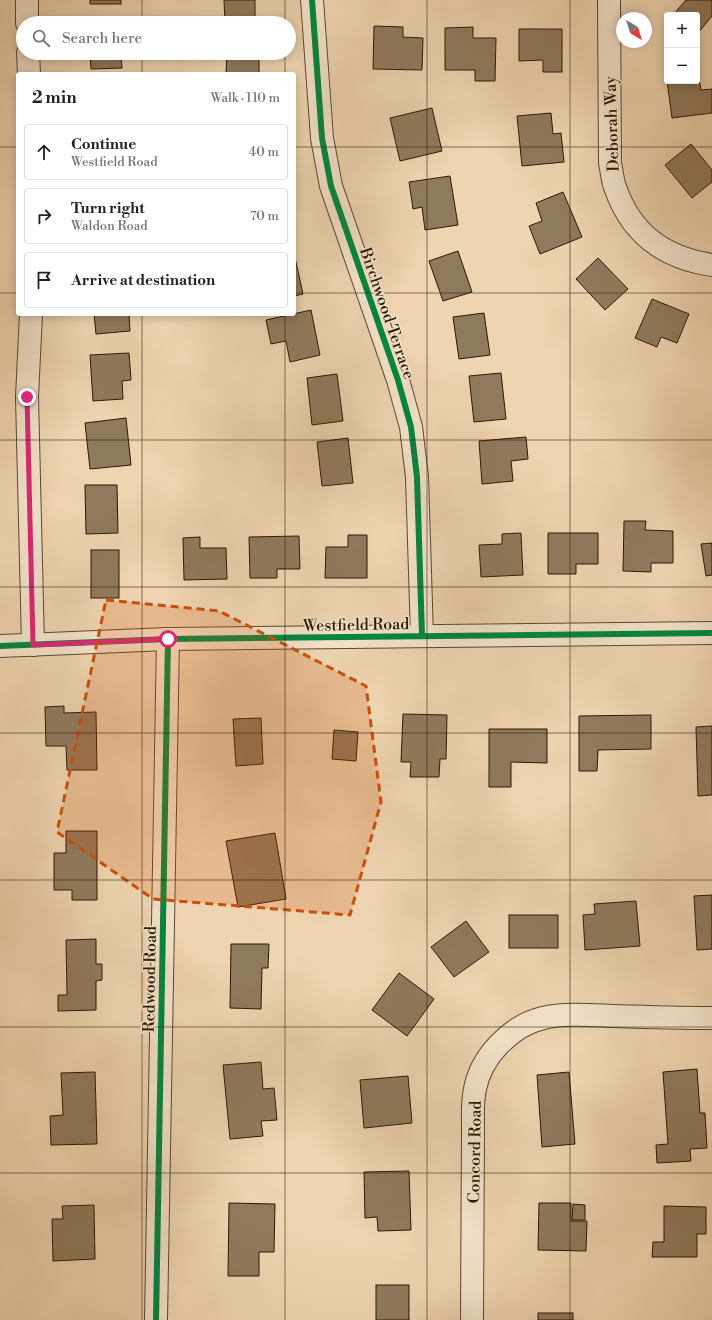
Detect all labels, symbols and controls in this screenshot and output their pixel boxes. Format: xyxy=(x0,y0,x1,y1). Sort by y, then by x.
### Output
north arrow xyxy=(616,12,652,48)
map controls xyxy=(664,12,700,84)
button: + xyxy=(664,12,700,48)
search box xyxy=(16,16,296,60)
icon: search xyxy=(30,27,52,49)
text: Search here xyxy=(62,29,142,48)
button: − xyxy=(664,48,700,84)
street label: Deborah Way xyxy=(600,76,624,172)
text: 2 min xyxy=(32,87,77,109)
text: Walk · 110 m xyxy=(210,90,280,106)
text: Continue xyxy=(71,135,136,154)
icon: ahead xyxy=(33,141,55,163)
text: 40 m xyxy=(249,144,279,160)
text: Westfield Road xyxy=(71,154,158,170)
text: Turn right xyxy=(71,199,145,218)
icon: right xyxy=(33,205,55,227)
text: 70 m xyxy=(250,208,279,224)
text: Waldon Road xyxy=(71,218,148,234)
street label: Birchwood Terrace xyxy=(355,244,419,382)
icon: arrive xyxy=(33,269,55,291)
text: Arrive at destination xyxy=(71,271,215,290)
route end xyxy=(18,388,36,406)
street label: Westfield Road xyxy=(302,614,409,636)
route start xyxy=(159,630,177,648)
street label: Redwood Road xyxy=(139,926,161,1032)
street label: Concord Road xyxy=(464,1100,486,1204)

